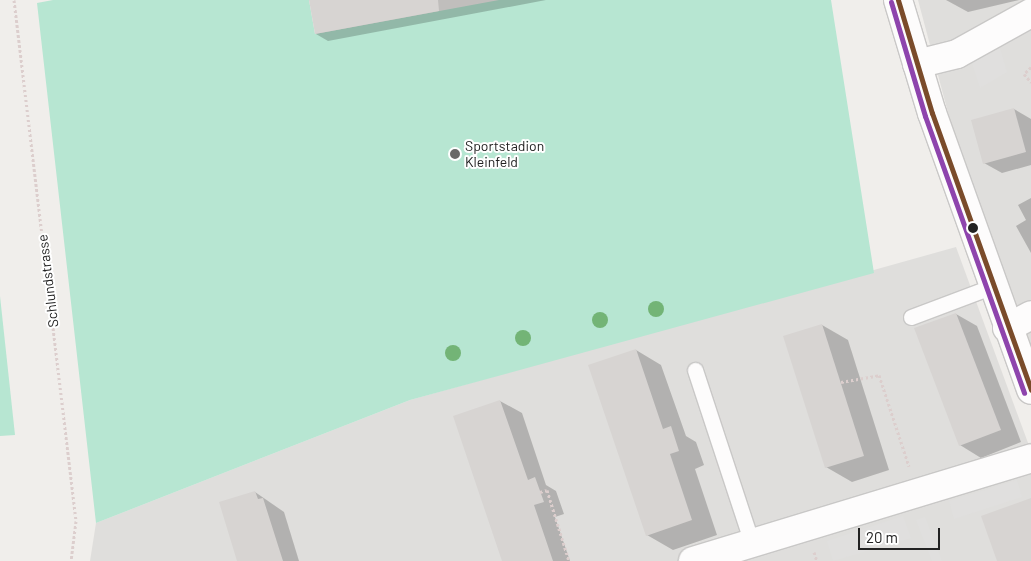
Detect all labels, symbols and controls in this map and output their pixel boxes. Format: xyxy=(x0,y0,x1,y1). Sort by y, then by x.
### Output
place label: Sportstadion Kleinfeld xyxy=(465,138,544,170)
marker: Sportstadion Kleinfeld xyxy=(449,148,461,160)
unlabelled marker xyxy=(968,223,978,233)
street label: Schlundstrasse xyxy=(34,234,62,328)
scale bar xyxy=(861,518,944,550)
text: 20 m xyxy=(866,528,898,546)

